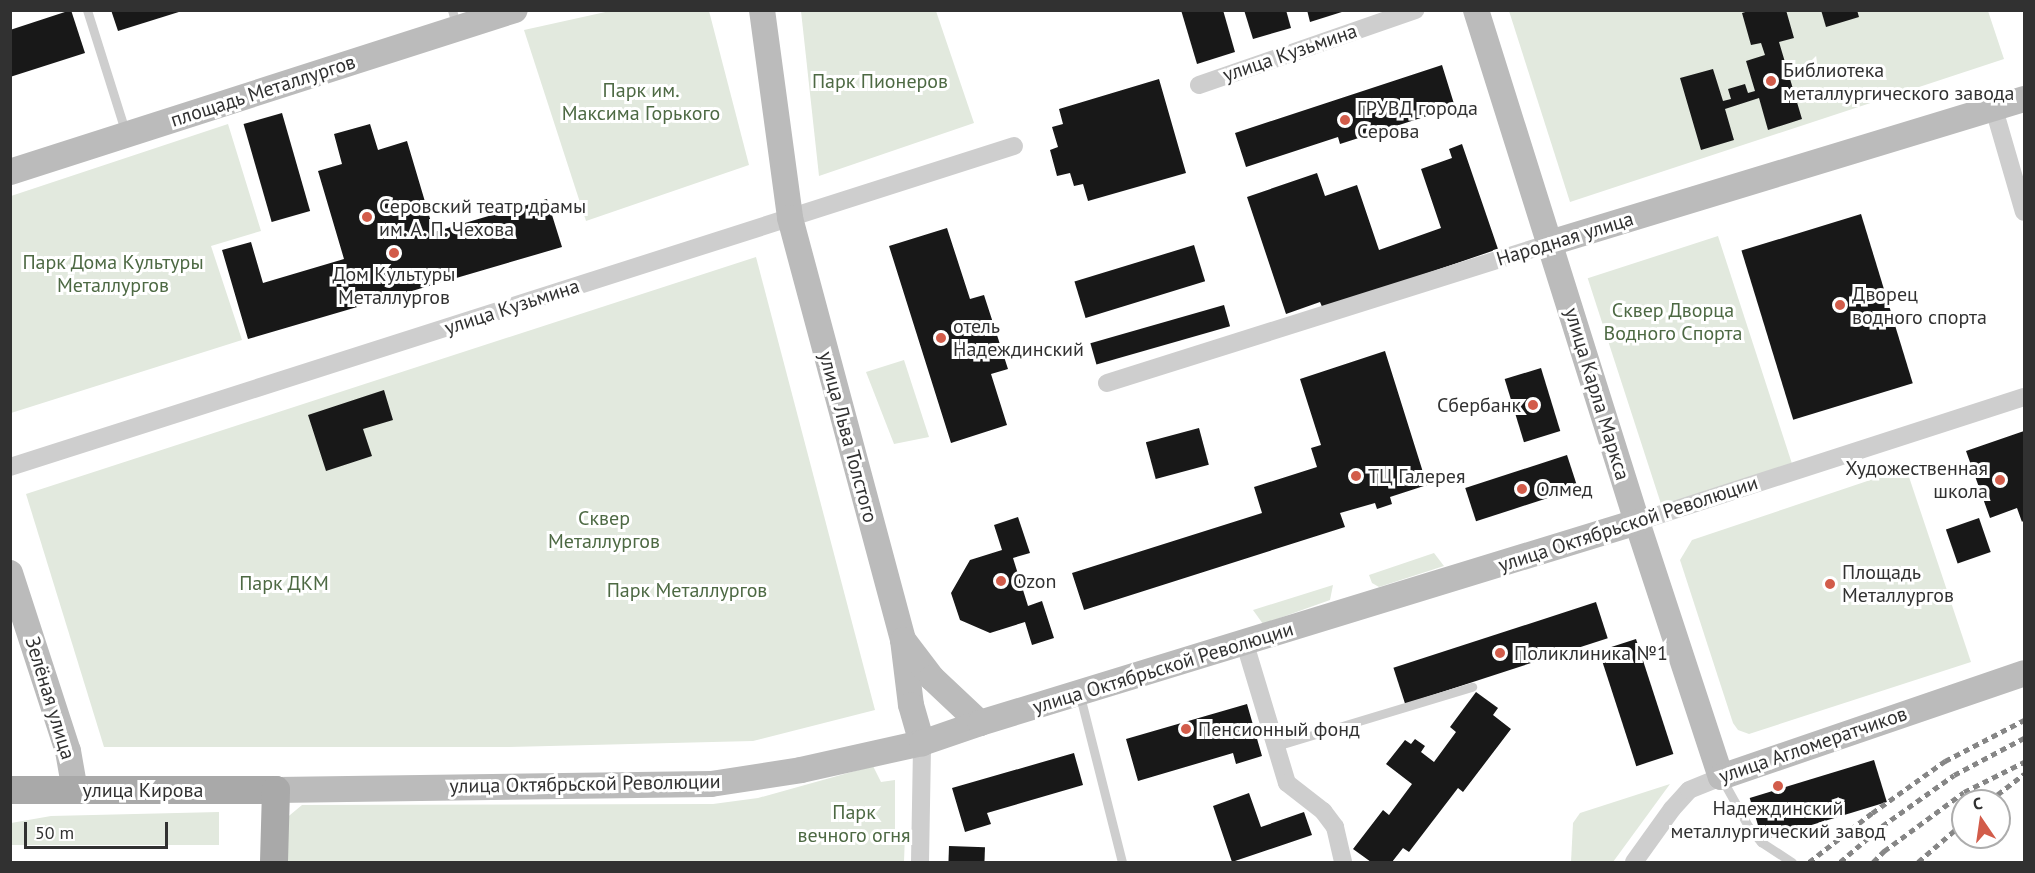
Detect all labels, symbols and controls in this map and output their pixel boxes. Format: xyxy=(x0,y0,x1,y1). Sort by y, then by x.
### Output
street label: улица Кузьмина xyxy=(1220,19,1360,87)
street label: площадь Металлургов xyxy=(167,50,359,132)
place label: Библиотека металлургического завода xyxy=(1783,58,2014,105)
park label: Парк Пионеров xyxy=(812,69,948,93)
marker: Библиотека металлургического завода xyxy=(1764,74,1778,88)
park label: Парк им. Максима Горького xyxy=(562,79,720,126)
place label: ГРУВД города Серова xyxy=(1357,96,1478,143)
marker: ГРУВД города Серова xyxy=(1338,113,1352,127)
place label: Серовский театр драмы им. А. П. Чехова xyxy=(379,194,587,241)
street label: Народная улица xyxy=(1494,207,1636,271)
marker: Серовский театр драмы им. А. П. Чехова xyxy=(360,210,374,224)
marker: Дом Культуры Металлургов xyxy=(387,246,401,260)
park label: Парк Дома Культуры Металлургов xyxy=(22,250,204,297)
place label: Дом Культуры Металлургов xyxy=(332,262,456,309)
street label: улица Кузьмина xyxy=(442,274,582,340)
place label: Дворец водного спорта xyxy=(1852,282,1987,329)
park label: Сквер Дворца Водного Спорта xyxy=(1604,298,1742,345)
marker: Дворец водного спорта xyxy=(1833,298,1847,312)
street label: улица Карла Маркса xyxy=(1559,305,1635,483)
place label: отель Надеждинский xyxy=(953,314,1084,361)
marker: отель Надеждинский xyxy=(934,331,948,345)
street label: улица Льва Толстого xyxy=(813,348,883,526)
place label: Сбербанк xyxy=(1437,393,1521,417)
marker: Сбербанк xyxy=(1526,398,1540,412)
place label: Художественная школа xyxy=(1845,456,1988,503)
place label: ТЦ Галерея xyxy=(1368,464,1465,488)
marker: ТЦ Галерея xyxy=(1349,469,1363,483)
street label: улица Октябрьской Революции xyxy=(1495,471,1761,577)
marker: Художественная школа xyxy=(1993,473,2007,487)
place label: Олмед xyxy=(1536,477,1593,501)
marker: Олмед xyxy=(1513,480,1531,498)
park label: Сквер Металлургов xyxy=(548,507,660,554)
place label: Площадь Металлургов xyxy=(1842,560,1954,607)
place label: Ozon xyxy=(1013,569,1056,593)
park label: Парк ДКМ xyxy=(239,571,329,595)
marker: Ozon xyxy=(994,574,1008,588)
marker: Площадь Металлургов xyxy=(1823,577,1837,591)
park label: Парк Металлургов xyxy=(607,578,767,602)
street label: улица Октябрьской Революции xyxy=(1030,617,1296,719)
street label: Зелёная улица xyxy=(20,634,80,762)
place label: Поликлиника №1 xyxy=(1514,641,1668,665)
marker: Поликлиника №1 xyxy=(1491,644,1509,662)
street label: улица Агломератчиков xyxy=(1715,701,1911,789)
place label: Пенсионный фонд xyxy=(1198,717,1360,741)
marker: Пенсионный фонд xyxy=(1179,722,1193,736)
street label: улица Октябрьской Революции xyxy=(449,770,721,798)
street label: улица Кирова xyxy=(83,778,203,802)
marker: Надеждинский металлургический завод xyxy=(1771,779,1785,793)
north arrow xyxy=(1951,789,2011,849)
text: С xyxy=(1971,793,1984,814)
place label: Надеждинский металлургический завод xyxy=(1670,796,1886,843)
park label: Парк вечного огня xyxy=(798,801,910,848)
scale bar xyxy=(27,810,171,848)
text: 50 m xyxy=(35,821,74,844)

